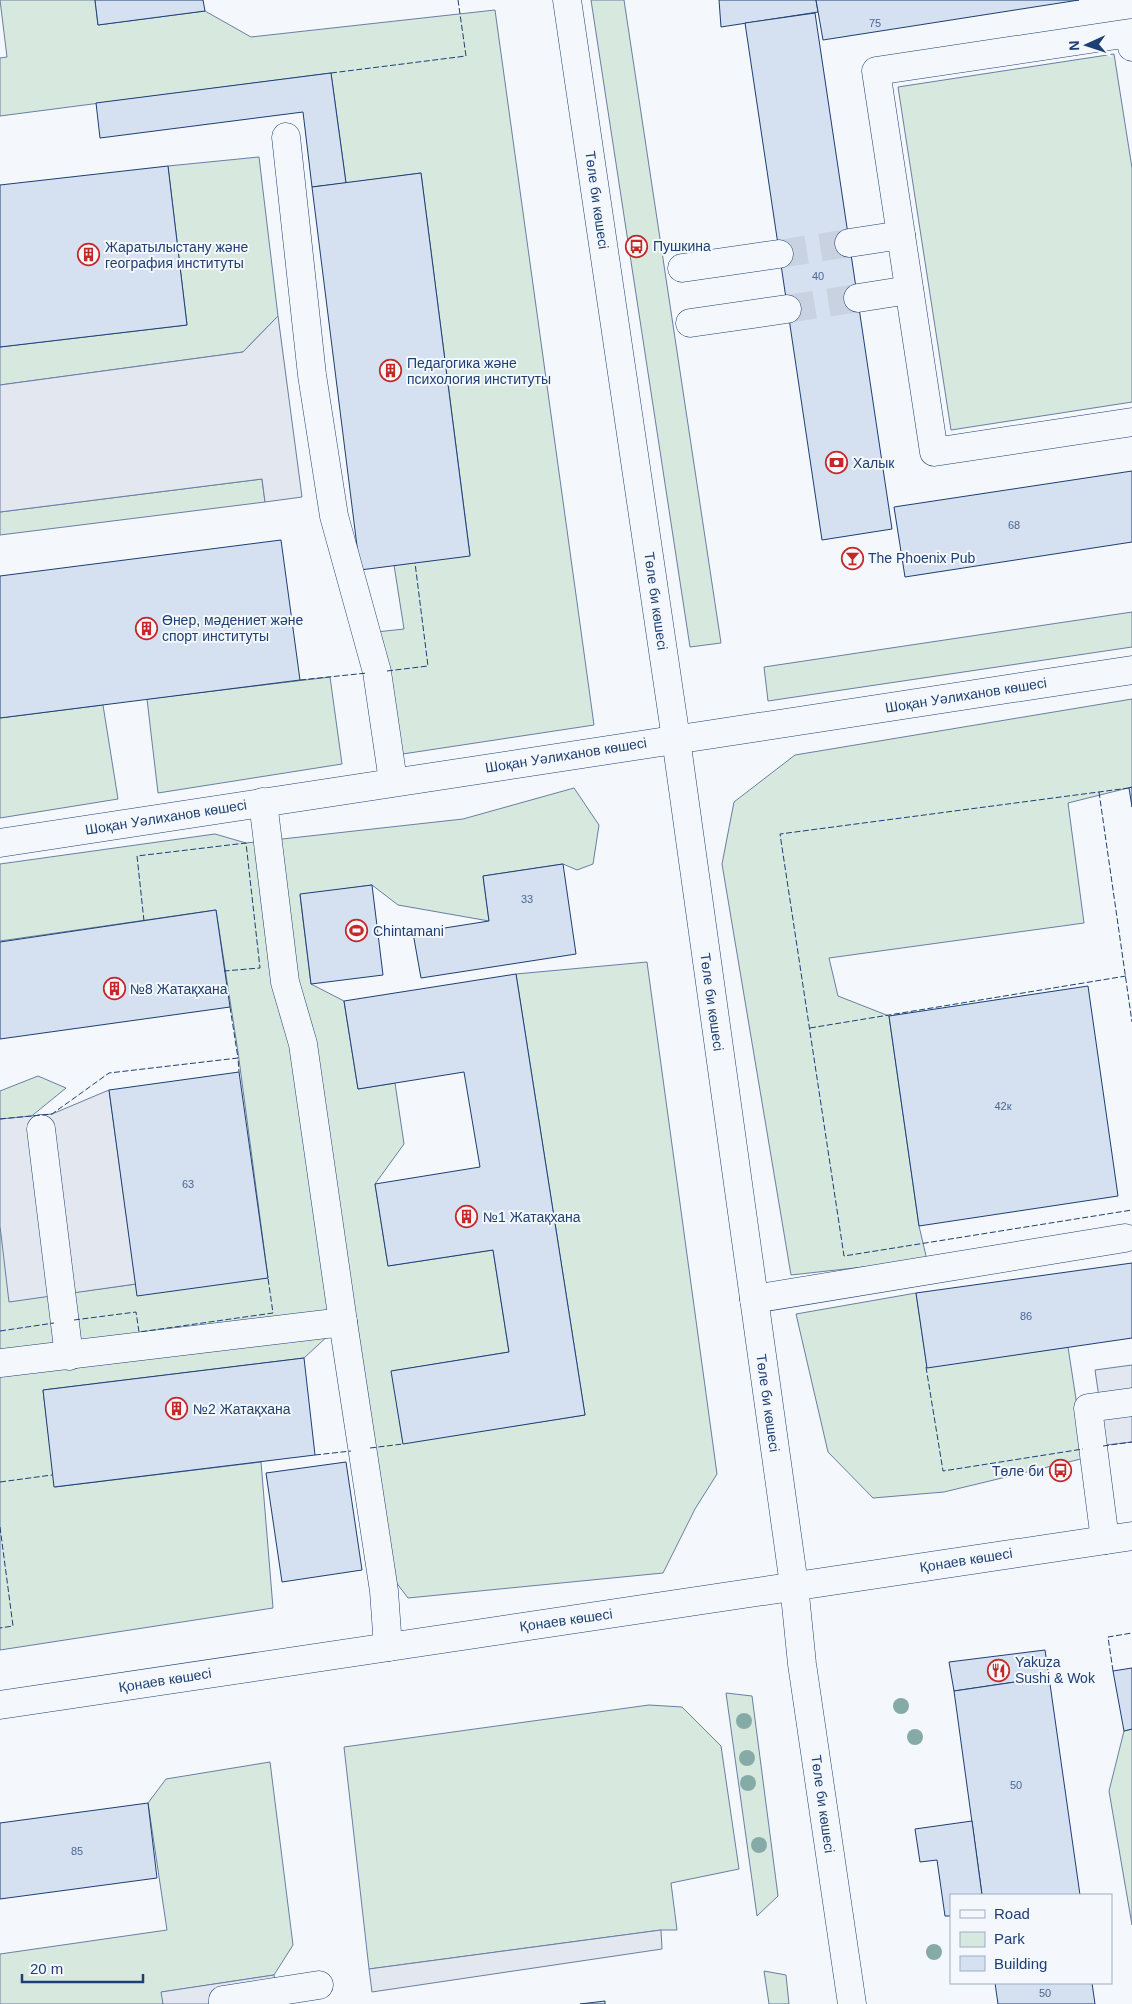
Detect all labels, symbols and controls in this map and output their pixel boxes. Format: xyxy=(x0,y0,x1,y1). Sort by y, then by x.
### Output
house number: 75 xyxy=(869,17,881,29)
north arrow xyxy=(1062,20,1112,70)
text: N xyxy=(1066,40,1082,51)
street label: Төле би көшесі xyxy=(582,150,612,250)
bus stop icon: Пушкина xyxy=(625,234,649,258)
place label: Пушкина xyxy=(653,238,711,254)
place label: Жаратылыстану және география институты xyxy=(105,239,248,271)
building icon: Жаратылыстану және география институты xyxy=(77,243,101,267)
house number: 40 xyxy=(812,270,824,282)
place label: Педагогика және психология институты xyxy=(407,355,551,387)
building icon: Педагогика және психология институты xyxy=(379,359,403,383)
bank icon: Халык xyxy=(825,451,849,475)
place label: Халык xyxy=(853,455,895,471)
house number: 68 xyxy=(1008,519,1020,531)
bar icon: The Phoenix Pub xyxy=(840,546,864,570)
place label: The Phoenix Pub xyxy=(868,550,976,566)
street label: Төле би көшесі xyxy=(641,551,671,651)
place label: Өнер, мәдениет және спорт институты xyxy=(162,612,303,644)
building icon: Өнер, мәдениет және спорт институты xyxy=(134,616,158,640)
street label: Шоқан Уәлиханов көшесі xyxy=(884,674,1048,716)
street label: Шоқан Уәлиханов көшесі xyxy=(484,734,648,776)
street label: Шоқан Уәлиханов көшесі xyxy=(84,796,248,838)
house number: 33 xyxy=(521,893,533,905)
sports icon: Chintamani xyxy=(345,919,369,943)
place label: Chintamani xyxy=(373,923,444,939)
street label: Төле би көшесі xyxy=(697,952,727,1052)
building icon: №8 Жатақхана xyxy=(102,977,126,1001)
place label: №8 Жатақхана xyxy=(130,981,228,997)
house number: 42к xyxy=(994,1100,1012,1112)
house number: 63 xyxy=(182,1178,194,1190)
building icon: №1 Жатақхана xyxy=(455,1205,479,1229)
place label: №1 Жатақхана xyxy=(483,1209,581,1225)
house number: 86 xyxy=(1020,1310,1032,1322)
street label: Төле би көшесі xyxy=(753,1353,783,1453)
building icon: №2 Жатақхана xyxy=(165,1397,189,1421)
place label: №2 Жатақхана xyxy=(193,1401,291,1417)
bus stop icon: Төле би xyxy=(1048,1459,1072,1483)
place label: Төле би xyxy=(992,1463,1044,1479)
street label: Қонаев көшесі xyxy=(919,1545,1013,1575)
street label: Қонаев көшесі xyxy=(519,1606,613,1634)
place label: Yakuza Sushi & Wok xyxy=(1015,1654,1096,1686)
restaurant icon: Yakuza Sushi & Wok xyxy=(987,1658,1011,1682)
street label: Қонаев көшесі xyxy=(118,1665,212,1695)
street label: Төле би көшесі xyxy=(808,1754,838,1854)
house number: 50 xyxy=(1010,1779,1022,1791)
house number: 85 xyxy=(71,1845,83,1857)
legend xyxy=(950,1894,1112,1984)
text: Road xyxy=(994,1905,1030,1922)
text: Park xyxy=(994,1930,1025,1947)
scale bar xyxy=(22,1952,144,1984)
text: Building xyxy=(994,1955,1047,1972)
text: 20 m xyxy=(30,1960,63,1977)
house number: 50 xyxy=(1039,1987,1051,1999)

